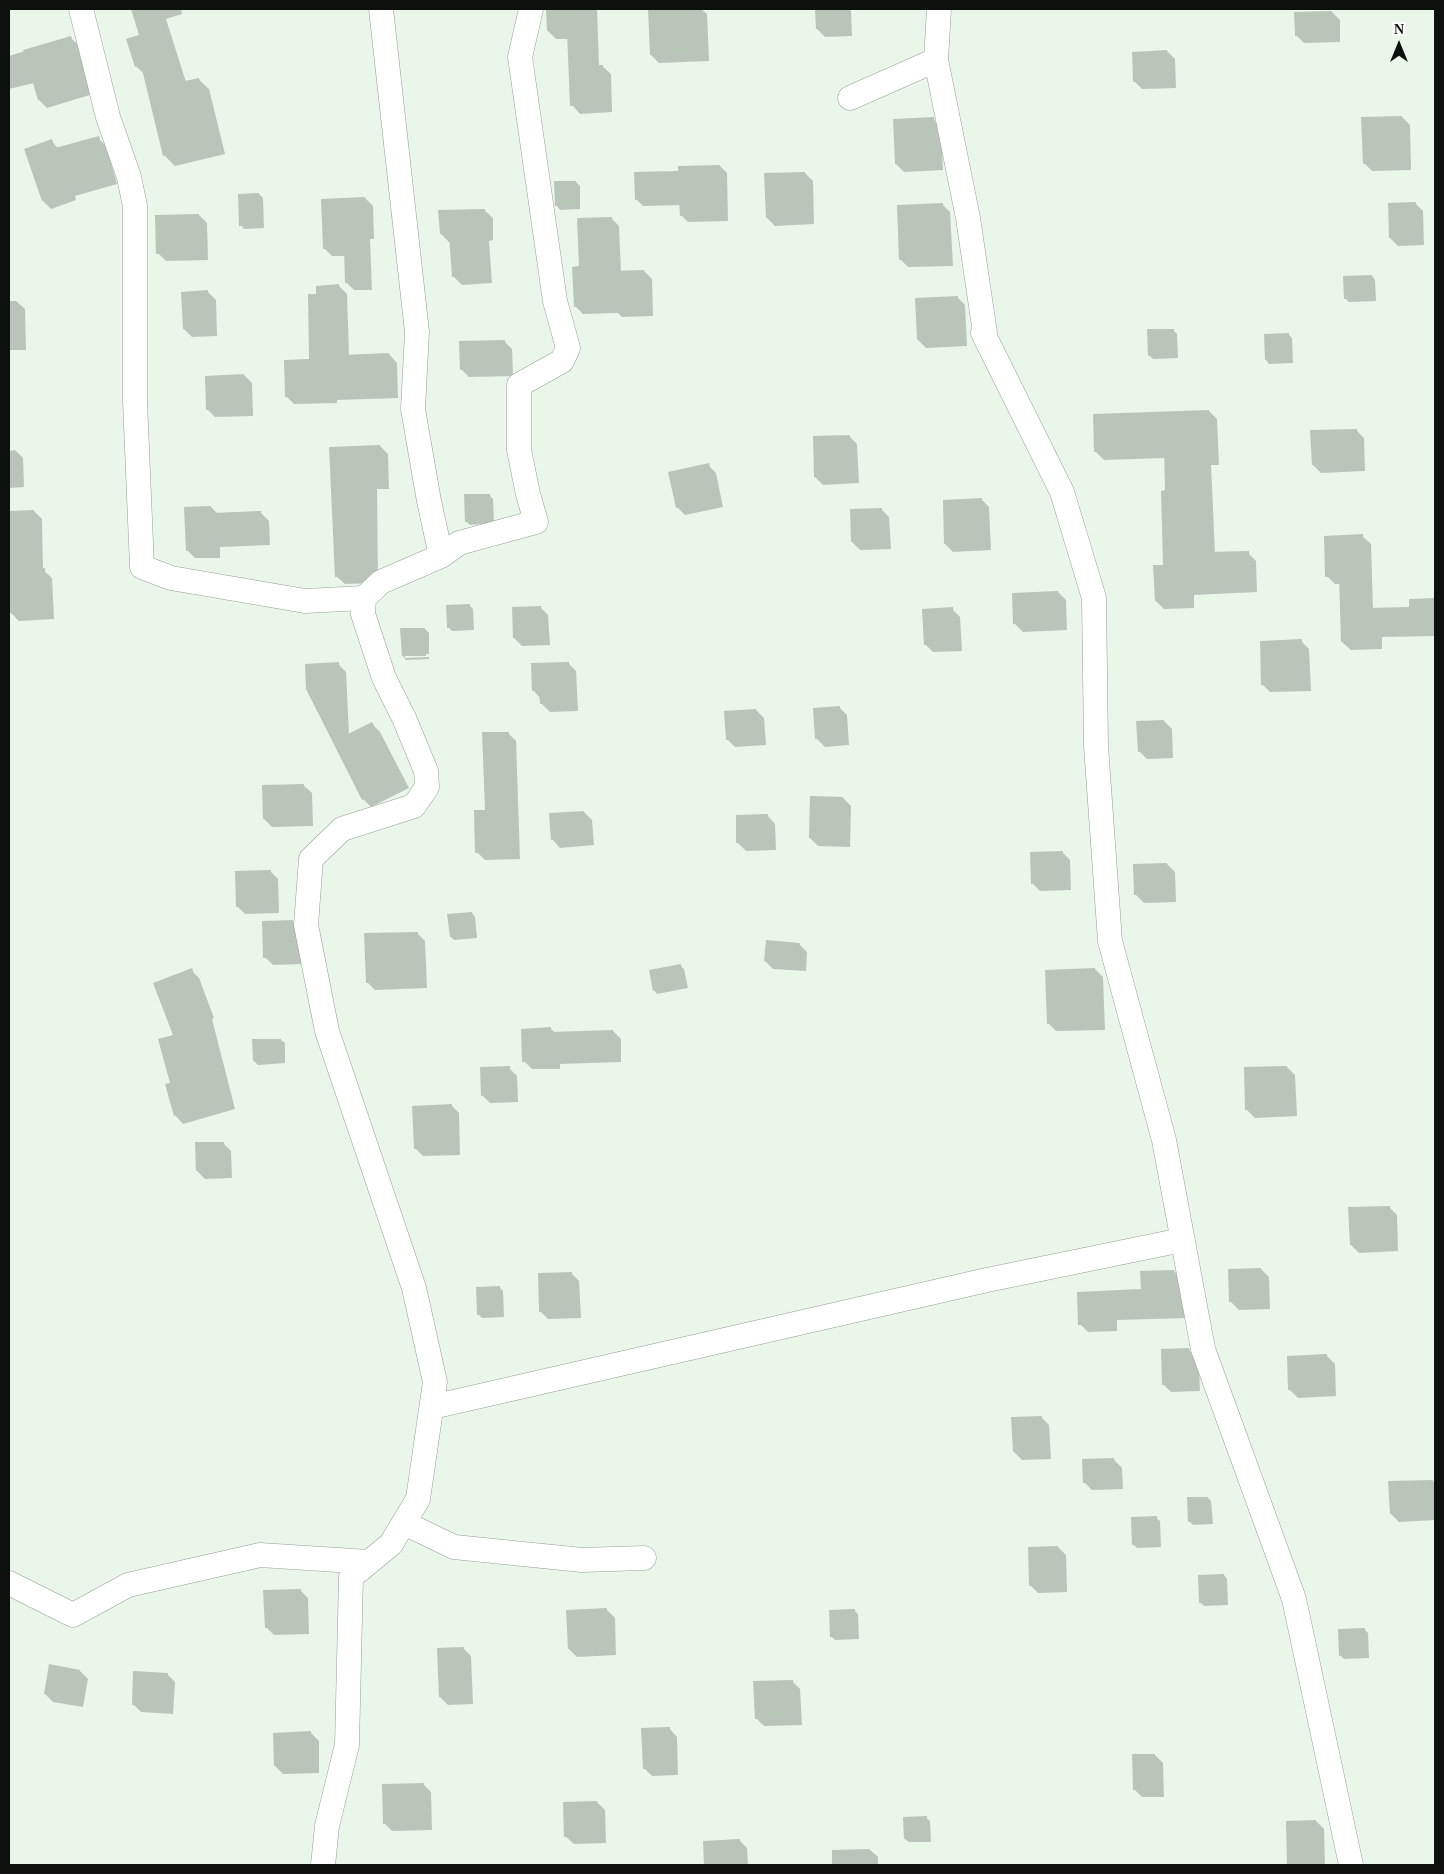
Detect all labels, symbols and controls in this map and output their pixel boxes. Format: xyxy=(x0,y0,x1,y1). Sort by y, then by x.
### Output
north arrow xyxy=(1374,20,1424,70)
text: N xyxy=(1394,22,1404,37)

